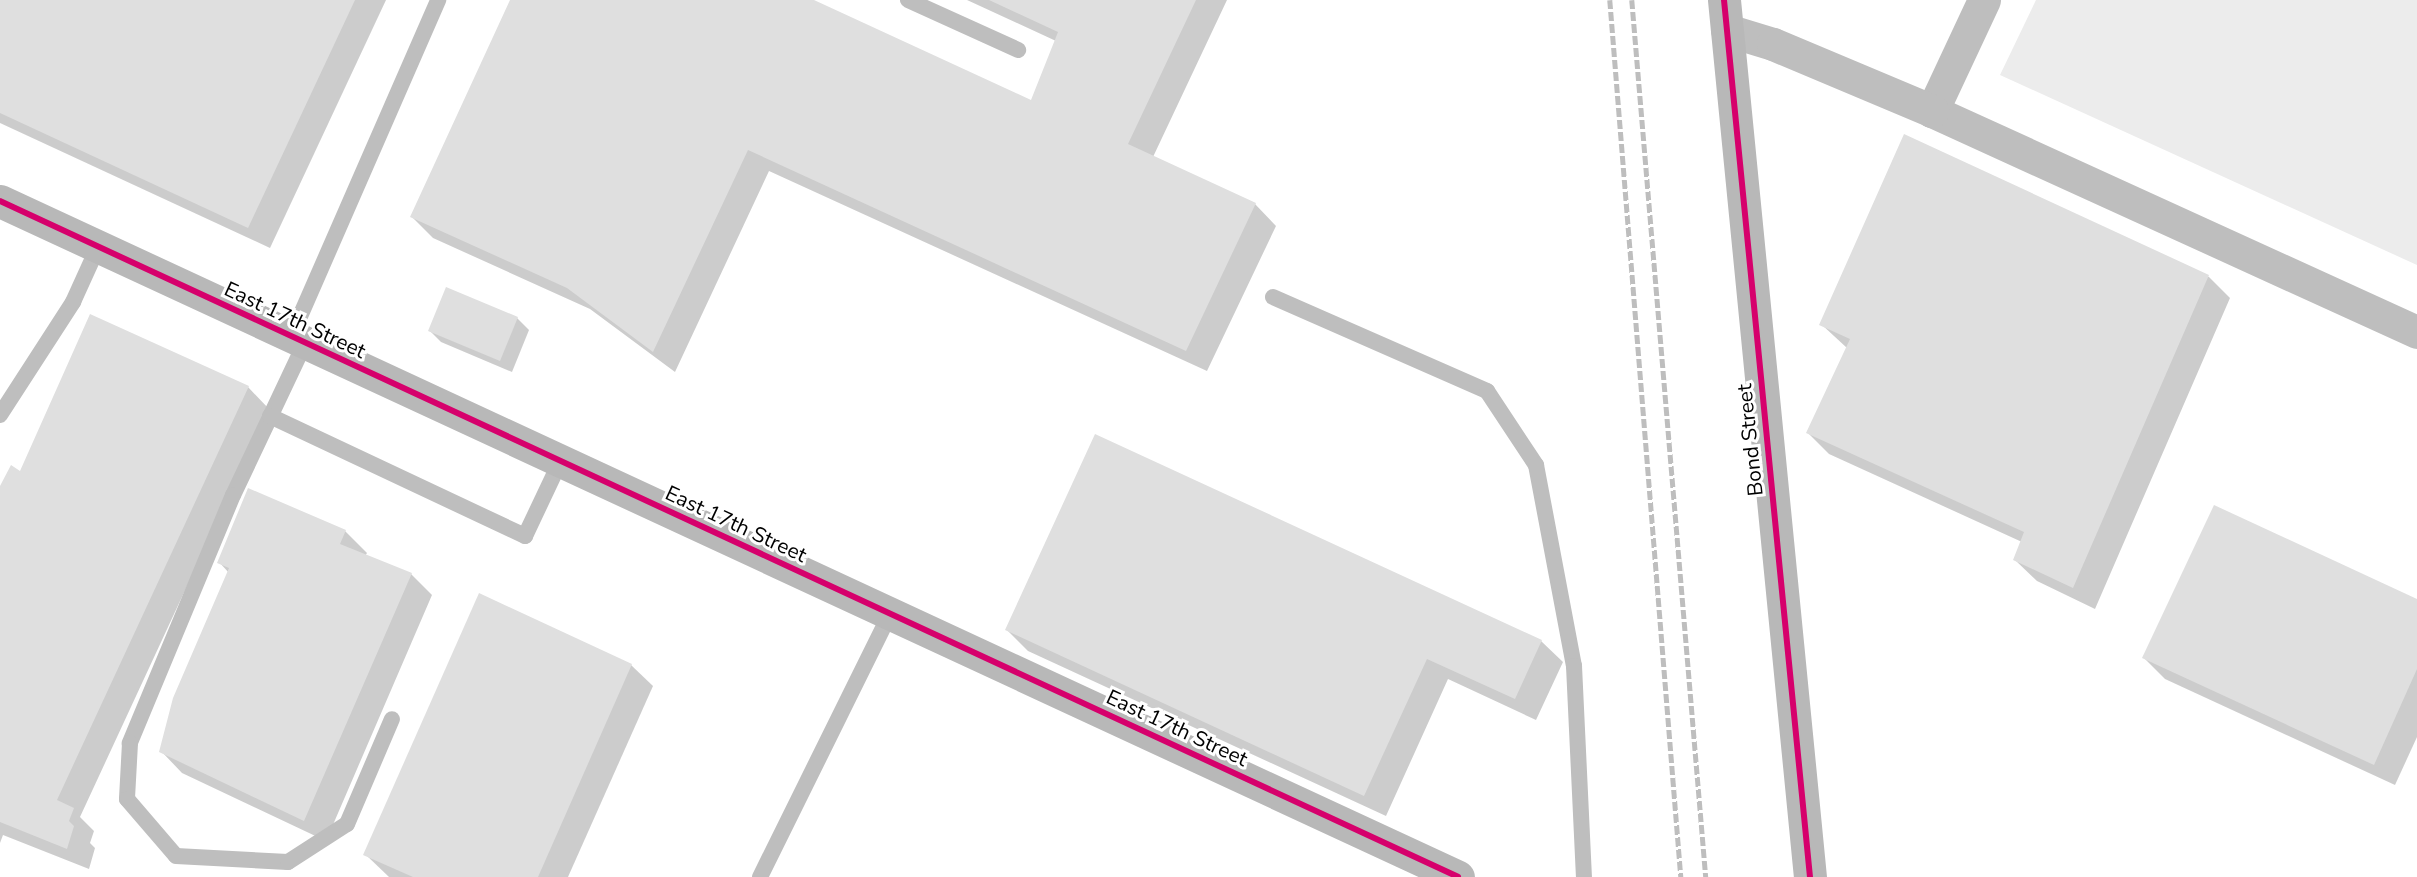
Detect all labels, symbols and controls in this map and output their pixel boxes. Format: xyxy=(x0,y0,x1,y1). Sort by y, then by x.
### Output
street label: East 17th Street xyxy=(220,276,370,364)
street label: Bond Street xyxy=(1732,383,1768,497)
street label: East 17th Street xyxy=(661,480,811,568)
street label: East 17th Street xyxy=(1102,684,1252,772)

